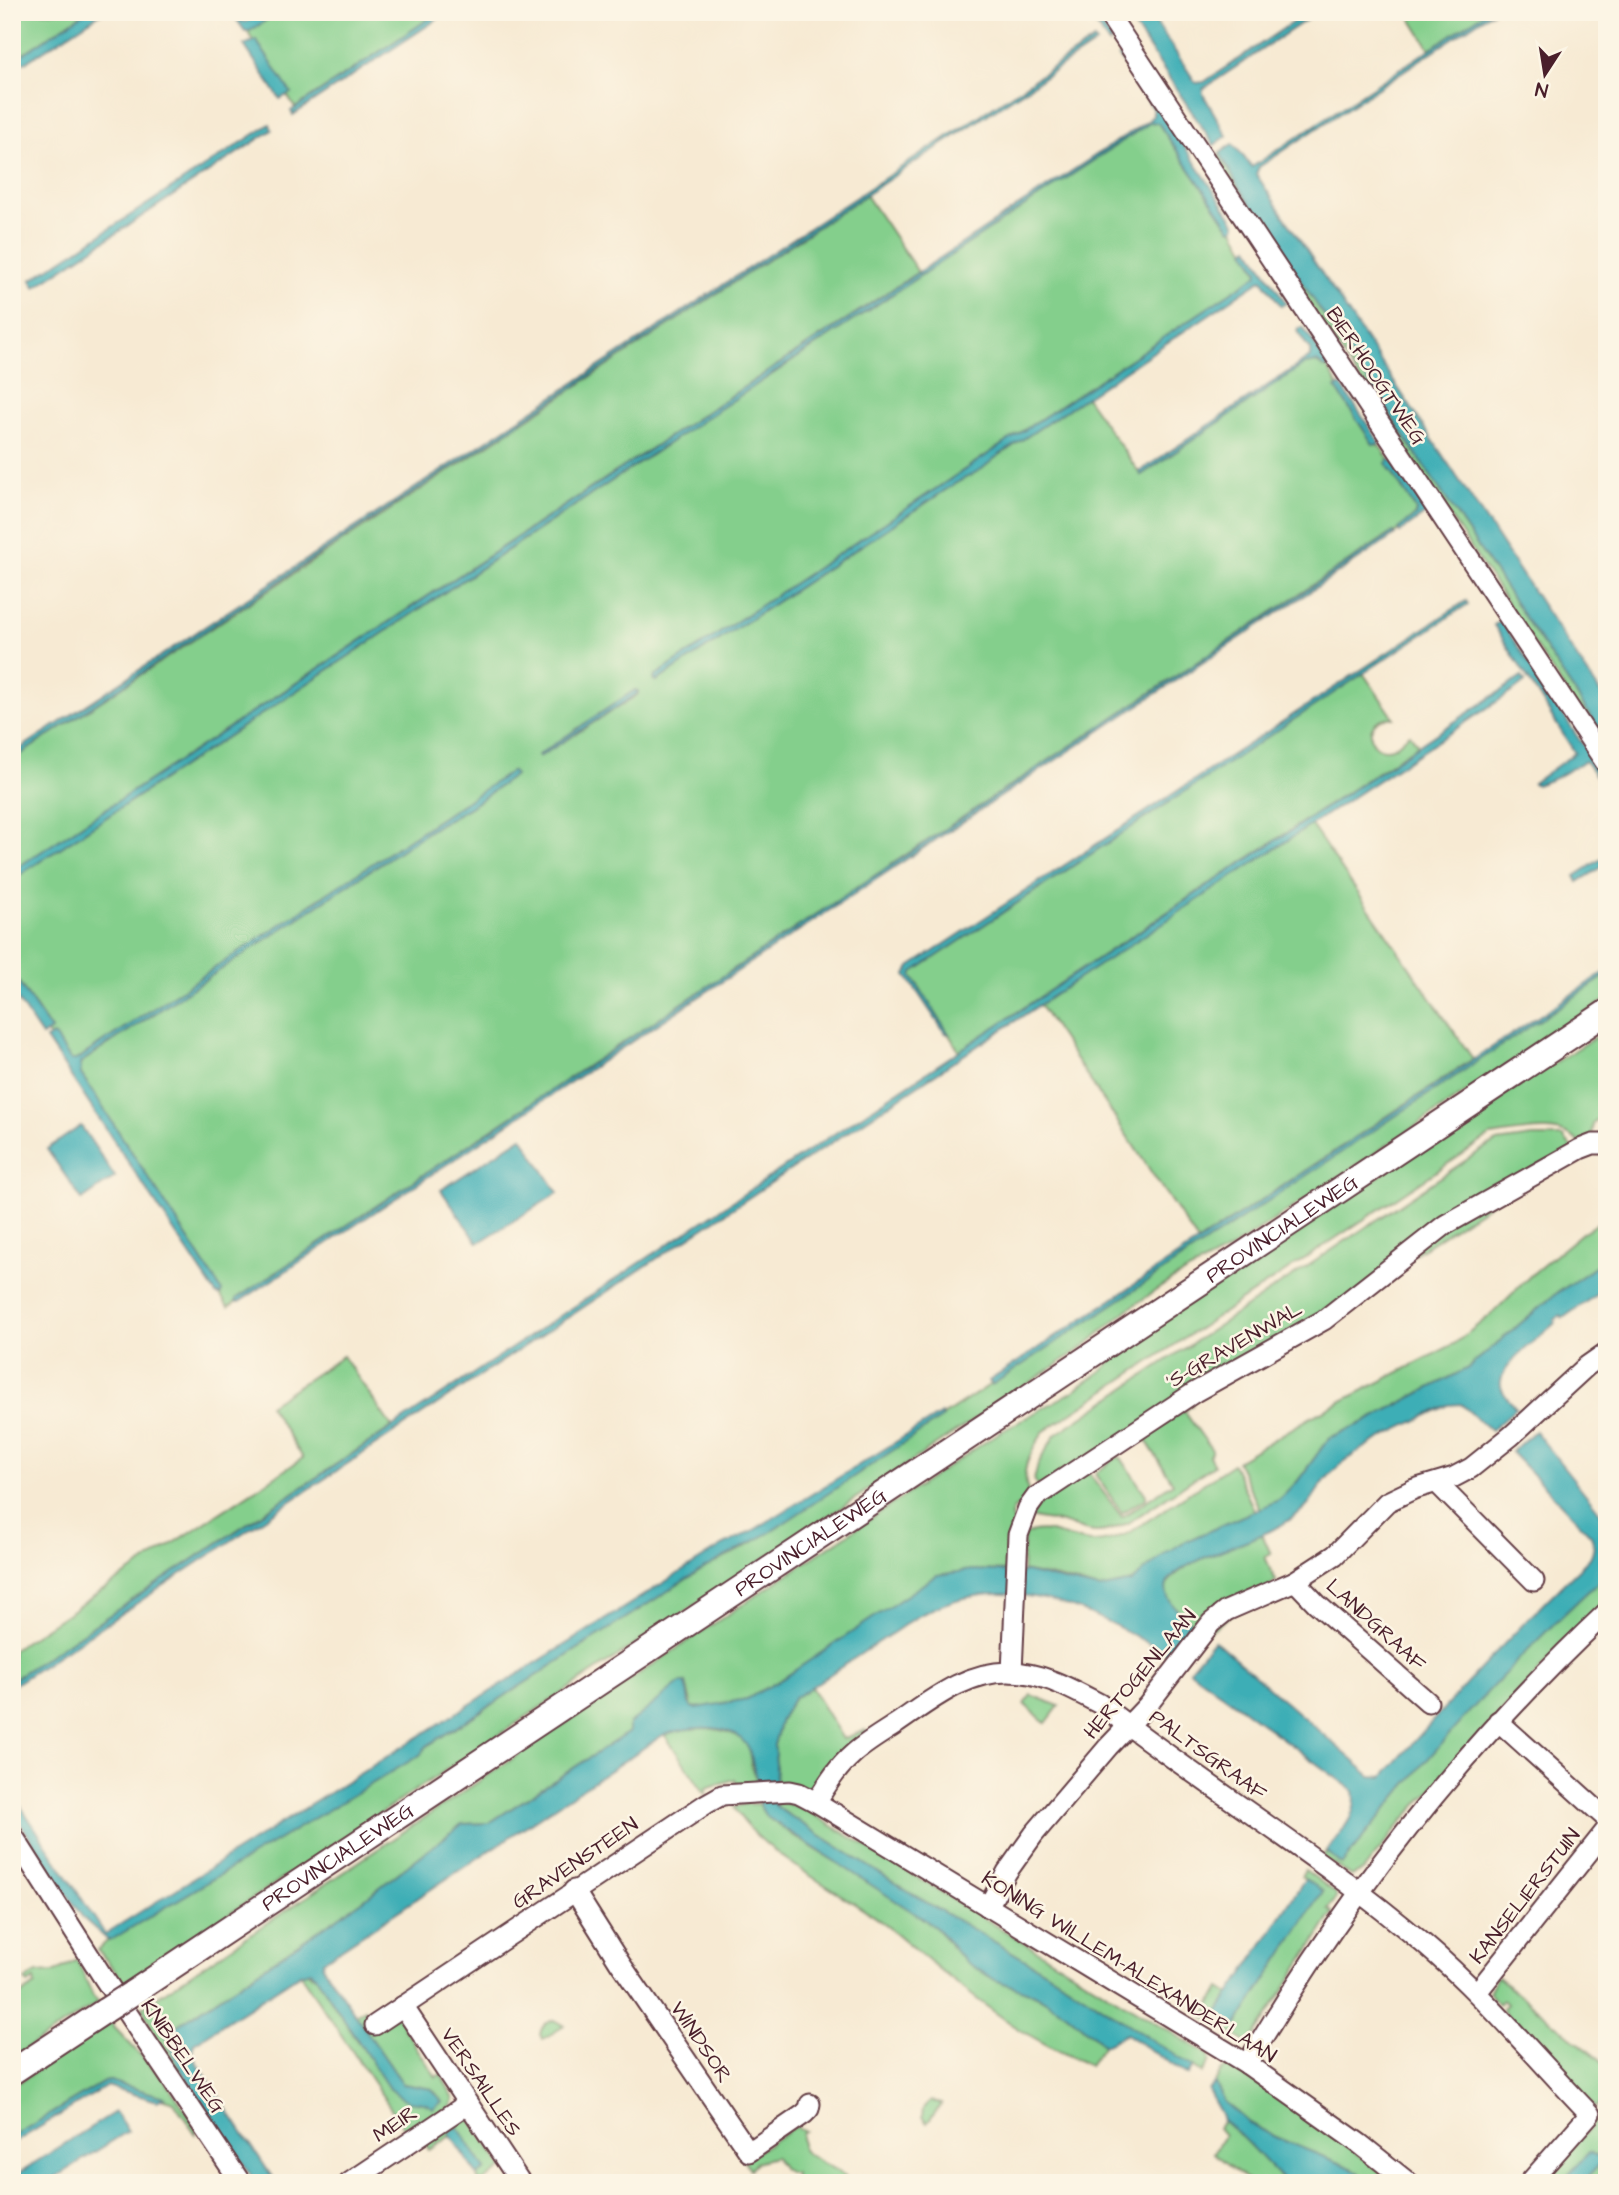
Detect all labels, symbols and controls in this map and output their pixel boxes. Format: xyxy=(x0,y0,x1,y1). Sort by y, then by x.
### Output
north arrow xyxy=(1510,38,1580,108)
text: N xyxy=(1533,75,1550,104)
street label: BIERHOOGTWEG xyxy=(1319,301,1433,451)
street label: PROVINCIALEWEG xyxy=(1200,1167,1364,1290)
street label: 'S-GRAVENWAL xyxy=(1161,1294,1308,1396)
street label: PROVINCIALEWEG xyxy=(729,1481,893,1603)
street label: LANDGRAAF xyxy=(1320,1572,1433,1678)
street label: HERTOGENLAAN xyxy=(1077,1603,1203,1745)
street label: PALTSGRAAF xyxy=(1143,1702,1273,1808)
street label: PROVINCIALEWEG xyxy=(256,1795,420,1918)
street label: GRAVENSTEEN xyxy=(506,1810,644,1916)
street label: KANSELIERSTUIN xyxy=(1463,1822,1587,1970)
street label: KONING WILLEM-ALEXANDERLAAN xyxy=(976,1864,1282,2070)
street label: KNIBBELWEG xyxy=(134,1993,232,2119)
street label: WINDSOR xyxy=(663,1996,739,2088)
street label: VERSAILLES xyxy=(434,2022,528,2142)
street label: MEIR xyxy=(367,2099,423,2149)

